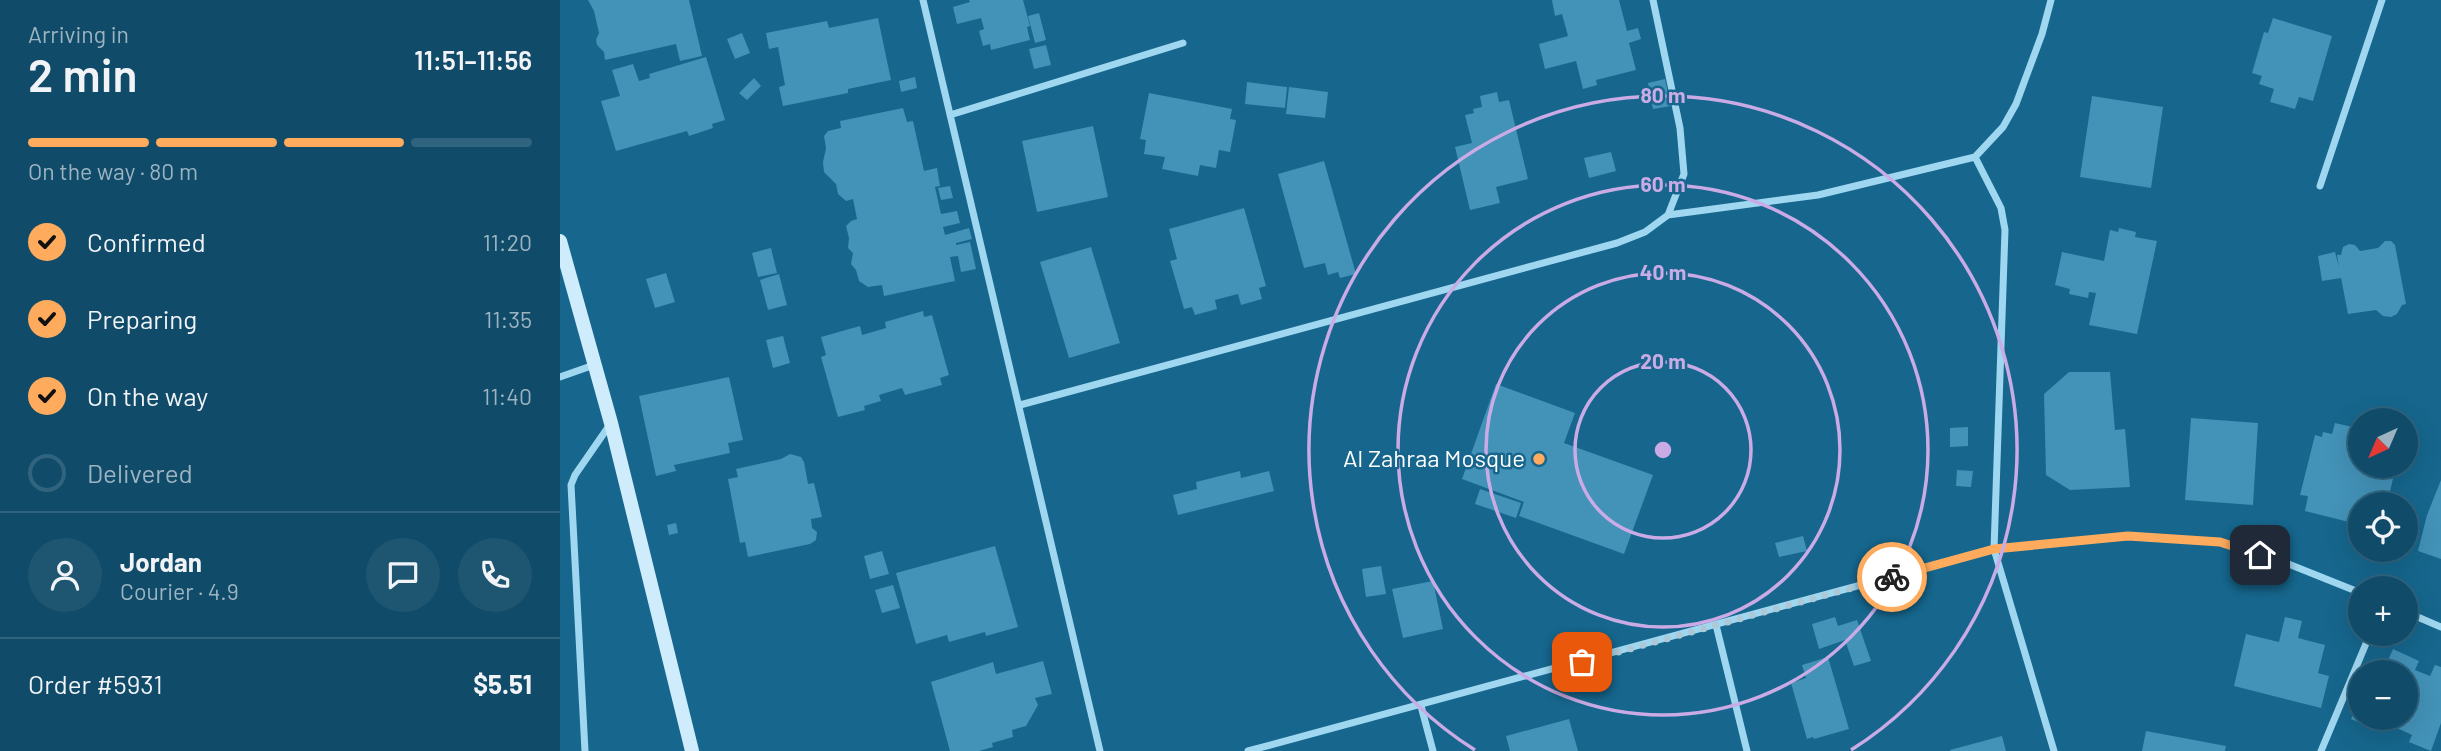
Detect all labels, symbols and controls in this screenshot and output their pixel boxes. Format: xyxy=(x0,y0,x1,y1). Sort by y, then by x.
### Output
text: Arriving in xyxy=(28,20,129,48)
text: 11:51–11:56 xyxy=(414,44,532,75)
text: 2 min xyxy=(28,46,137,101)
text: 80 m xyxy=(1640,82,1686,107)
text: On the way · 80 m xyxy=(28,157,198,185)
text: 60 m xyxy=(1641,171,1685,196)
icon: check xyxy=(28,223,66,261)
text: Confirmed xyxy=(87,226,206,257)
text: 11:20 xyxy=(483,228,532,256)
text: 40 m xyxy=(1640,259,1686,284)
icon: check xyxy=(28,300,66,338)
text: Preparing xyxy=(87,303,197,334)
text: 11:35 xyxy=(484,305,532,333)
text: 20 m xyxy=(1640,348,1686,373)
icon: check xyxy=(28,377,66,415)
text: On the way xyxy=(87,380,208,411)
text: 11:40 xyxy=(482,382,532,410)
north arrow xyxy=(2348,408,2418,478)
map controls xyxy=(2348,408,2418,730)
centre of rings xyxy=(1651,438,1675,462)
place label: Al Zahraa Mosque xyxy=(1343,443,1525,472)
marker: Al Zahraa Mosque xyxy=(1531,451,1547,467)
text: Delivered xyxy=(87,457,193,488)
button: locate xyxy=(2348,492,2418,562)
pin xyxy=(2230,525,2290,585)
icon: home xyxy=(2241,536,2279,574)
button: person xyxy=(28,538,102,612)
button: chat xyxy=(366,538,440,612)
button: phone xyxy=(458,538,532,612)
courier xyxy=(1857,542,1927,612)
text: Jordan xyxy=(120,546,202,577)
icon: bike xyxy=(1873,558,1911,596)
button: + xyxy=(2348,576,2418,646)
text: Courier · 4.9 xyxy=(120,577,239,605)
pin xyxy=(1552,632,1612,692)
icon: bag xyxy=(1563,643,1601,681)
button: − xyxy=(2348,660,2418,730)
text: Order #5931 xyxy=(28,668,163,699)
text: $5.51 xyxy=(473,668,532,699)

